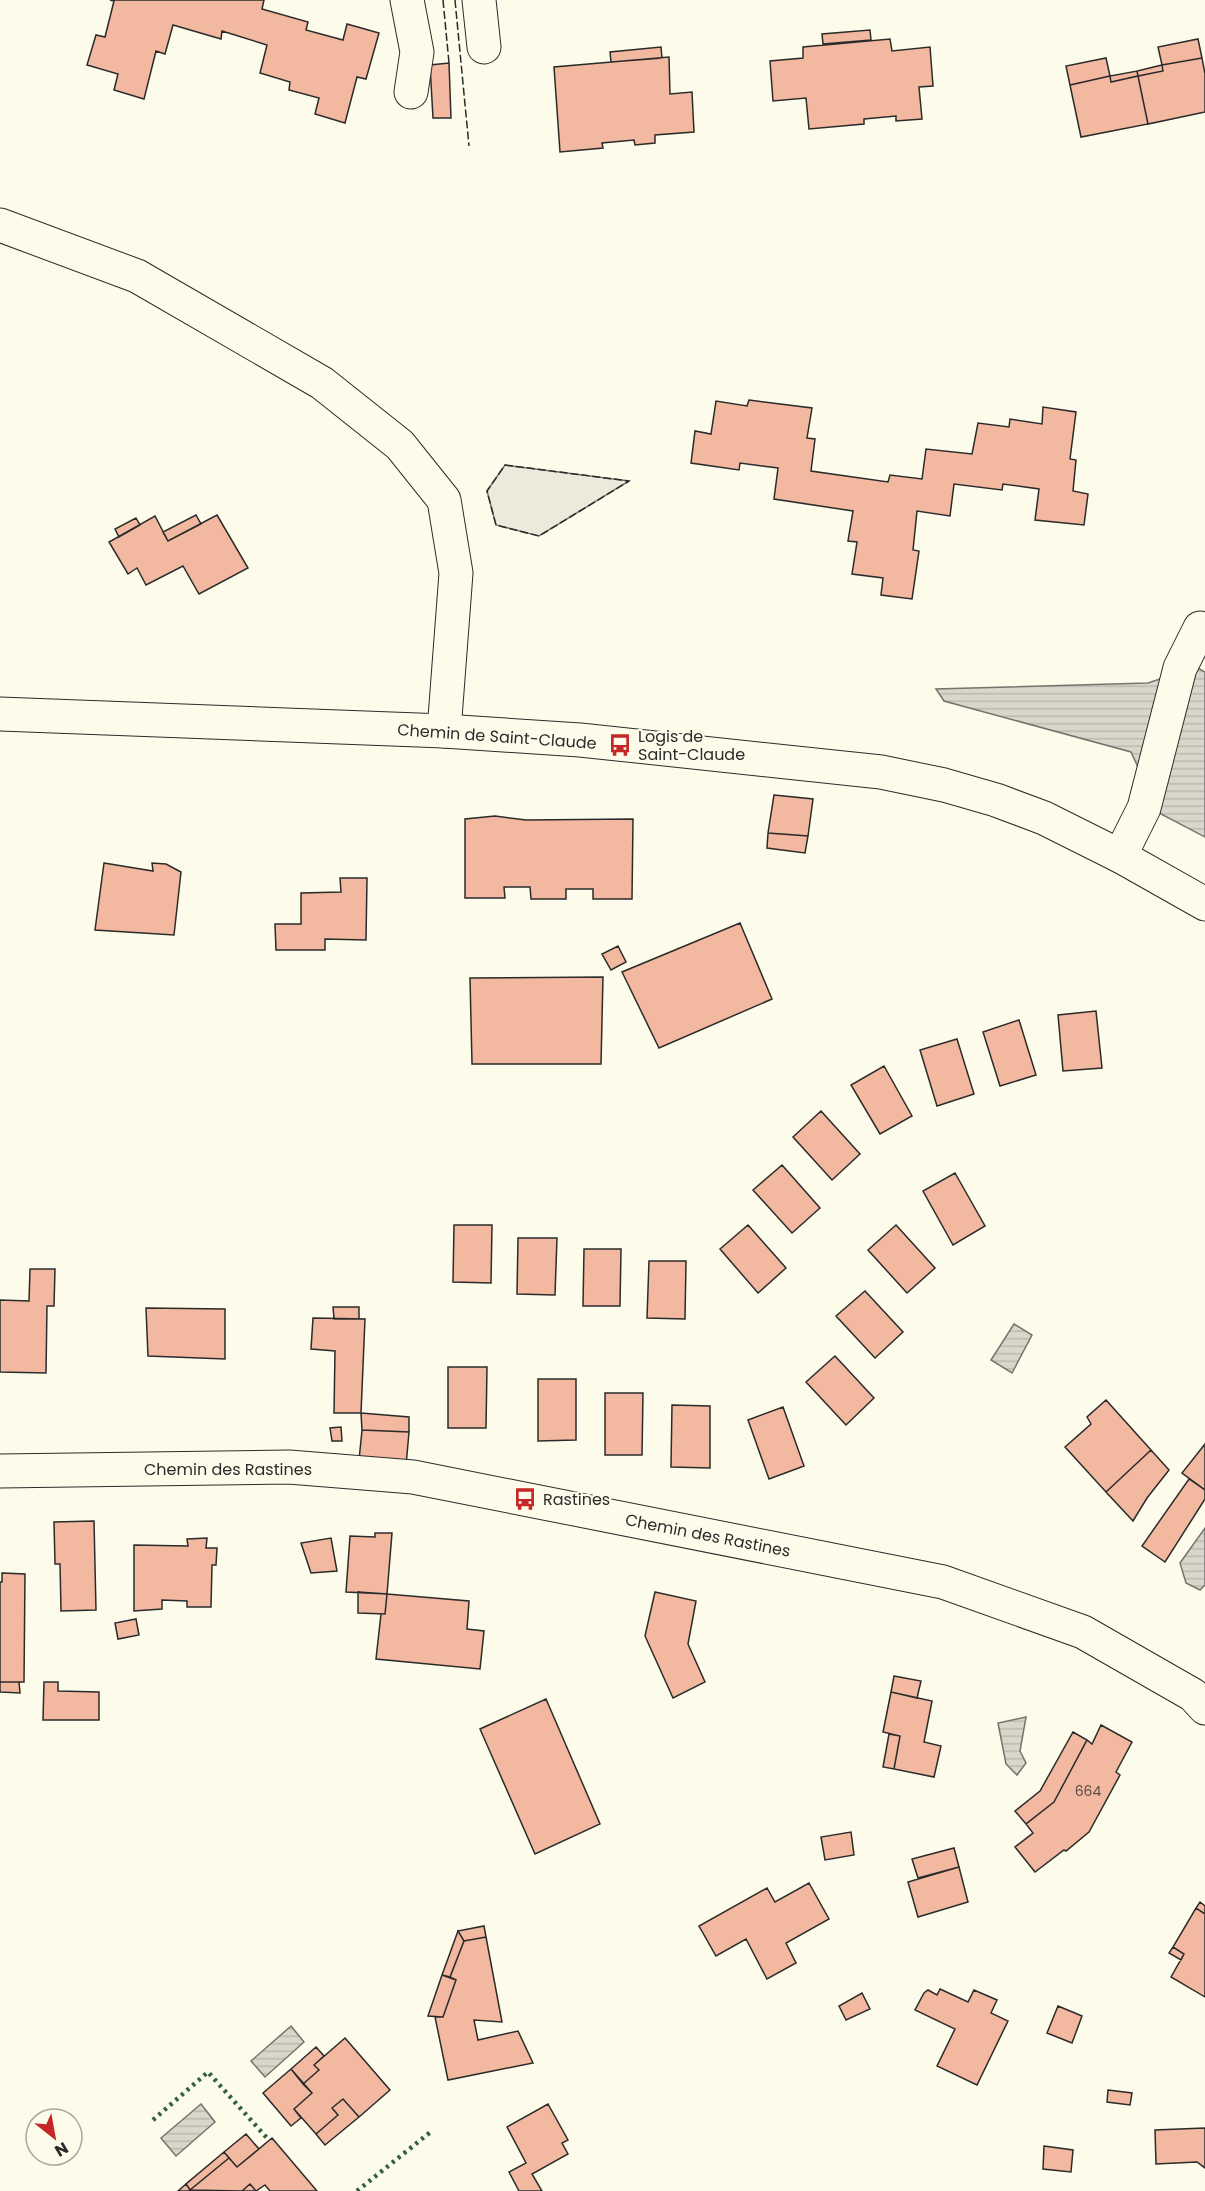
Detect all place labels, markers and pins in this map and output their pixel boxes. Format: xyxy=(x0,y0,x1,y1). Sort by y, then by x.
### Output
place label: Logis de Saint-Claude xyxy=(638,725,745,766)
bus stop icon: Logis de Saint-Claude xyxy=(607,732,633,758)
bus stop icon: Rastines xyxy=(512,1486,538,1512)
place label: Rastines xyxy=(543,1488,610,1511)

